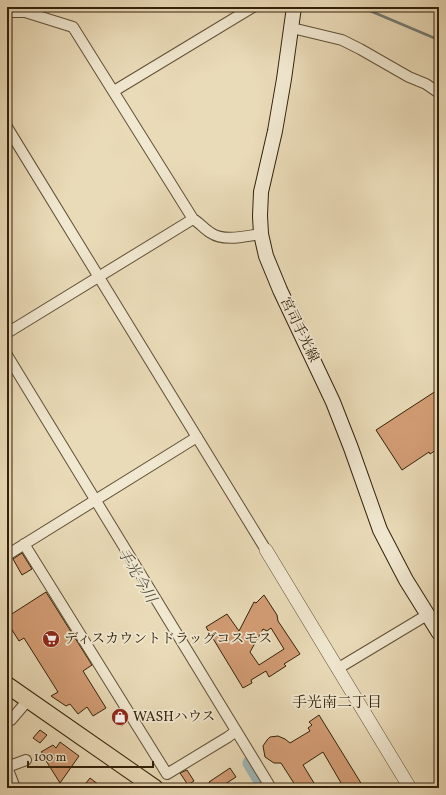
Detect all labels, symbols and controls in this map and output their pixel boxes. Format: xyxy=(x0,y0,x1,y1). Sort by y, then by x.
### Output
street label: 宮司手光線 xyxy=(275,294,323,366)
water label: 手光今川 xyxy=(112,545,161,609)
supermarket icon: ディスカウントドラッグコスモス xyxy=(41,629,61,649)
place label: ディスカウントドラッグコスモス xyxy=(64,630,272,649)
district label: 手光南二丁目 xyxy=(292,693,382,714)
shop icon: WASHハウス xyxy=(110,707,130,727)
place label: WASHハウス xyxy=(133,708,215,727)
scale bar xyxy=(28,743,153,769)
text: 100 m xyxy=(34,750,67,766)

